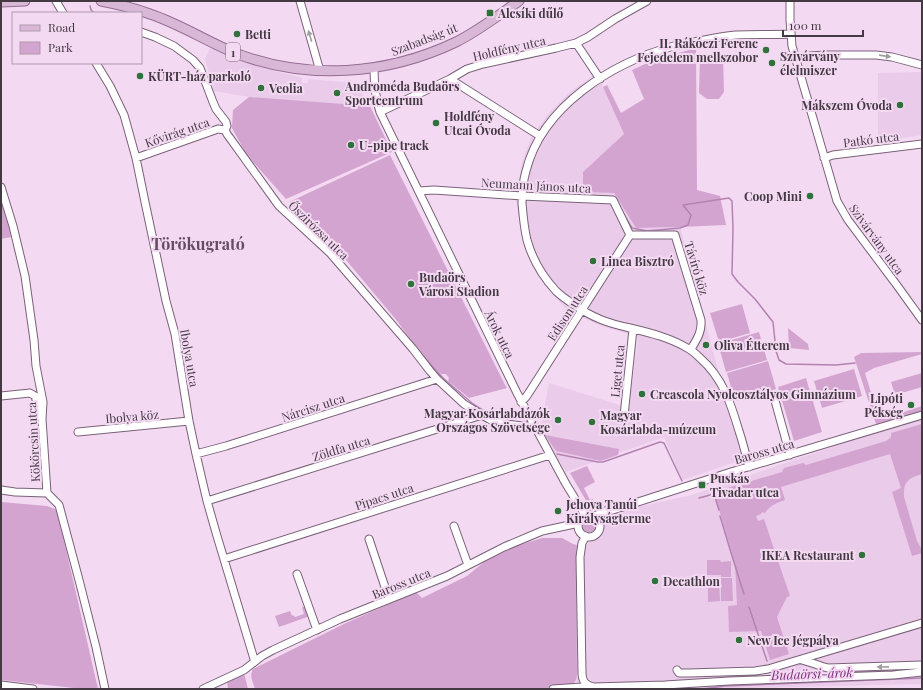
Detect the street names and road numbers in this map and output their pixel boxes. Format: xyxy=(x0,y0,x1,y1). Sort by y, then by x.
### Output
street label: Szabadság út xyxy=(389,19,460,59)
street label: Holdfény utca xyxy=(471,32,547,64)
road number: 1 xyxy=(226,43,240,61)
street label: Kővirág utca xyxy=(143,113,211,151)
street label: Patkó utca xyxy=(842,128,900,150)
street label: Neumann János utca xyxy=(481,174,591,196)
street label: Őszirózsa utca xyxy=(285,197,353,263)
street label: Szivárvány utca xyxy=(846,201,908,277)
street label: Távíró köz xyxy=(681,239,713,297)
street label: Edison utca xyxy=(543,282,591,344)
street label: Árok utca xyxy=(481,306,519,361)
street label: Ibolya utca xyxy=(177,328,203,388)
street label: Liget utca xyxy=(606,344,628,398)
street label: Nárcisz utca xyxy=(279,389,347,425)
street label: Kökörcsin utca xyxy=(23,402,43,482)
street label: Ibolya köz xyxy=(105,406,160,426)
street label: Zöldfa utca xyxy=(310,432,372,464)
street label: Baross utca xyxy=(732,435,796,467)
street label: Pipacs utca xyxy=(353,479,415,513)
street label: Baross utca xyxy=(369,564,433,602)

